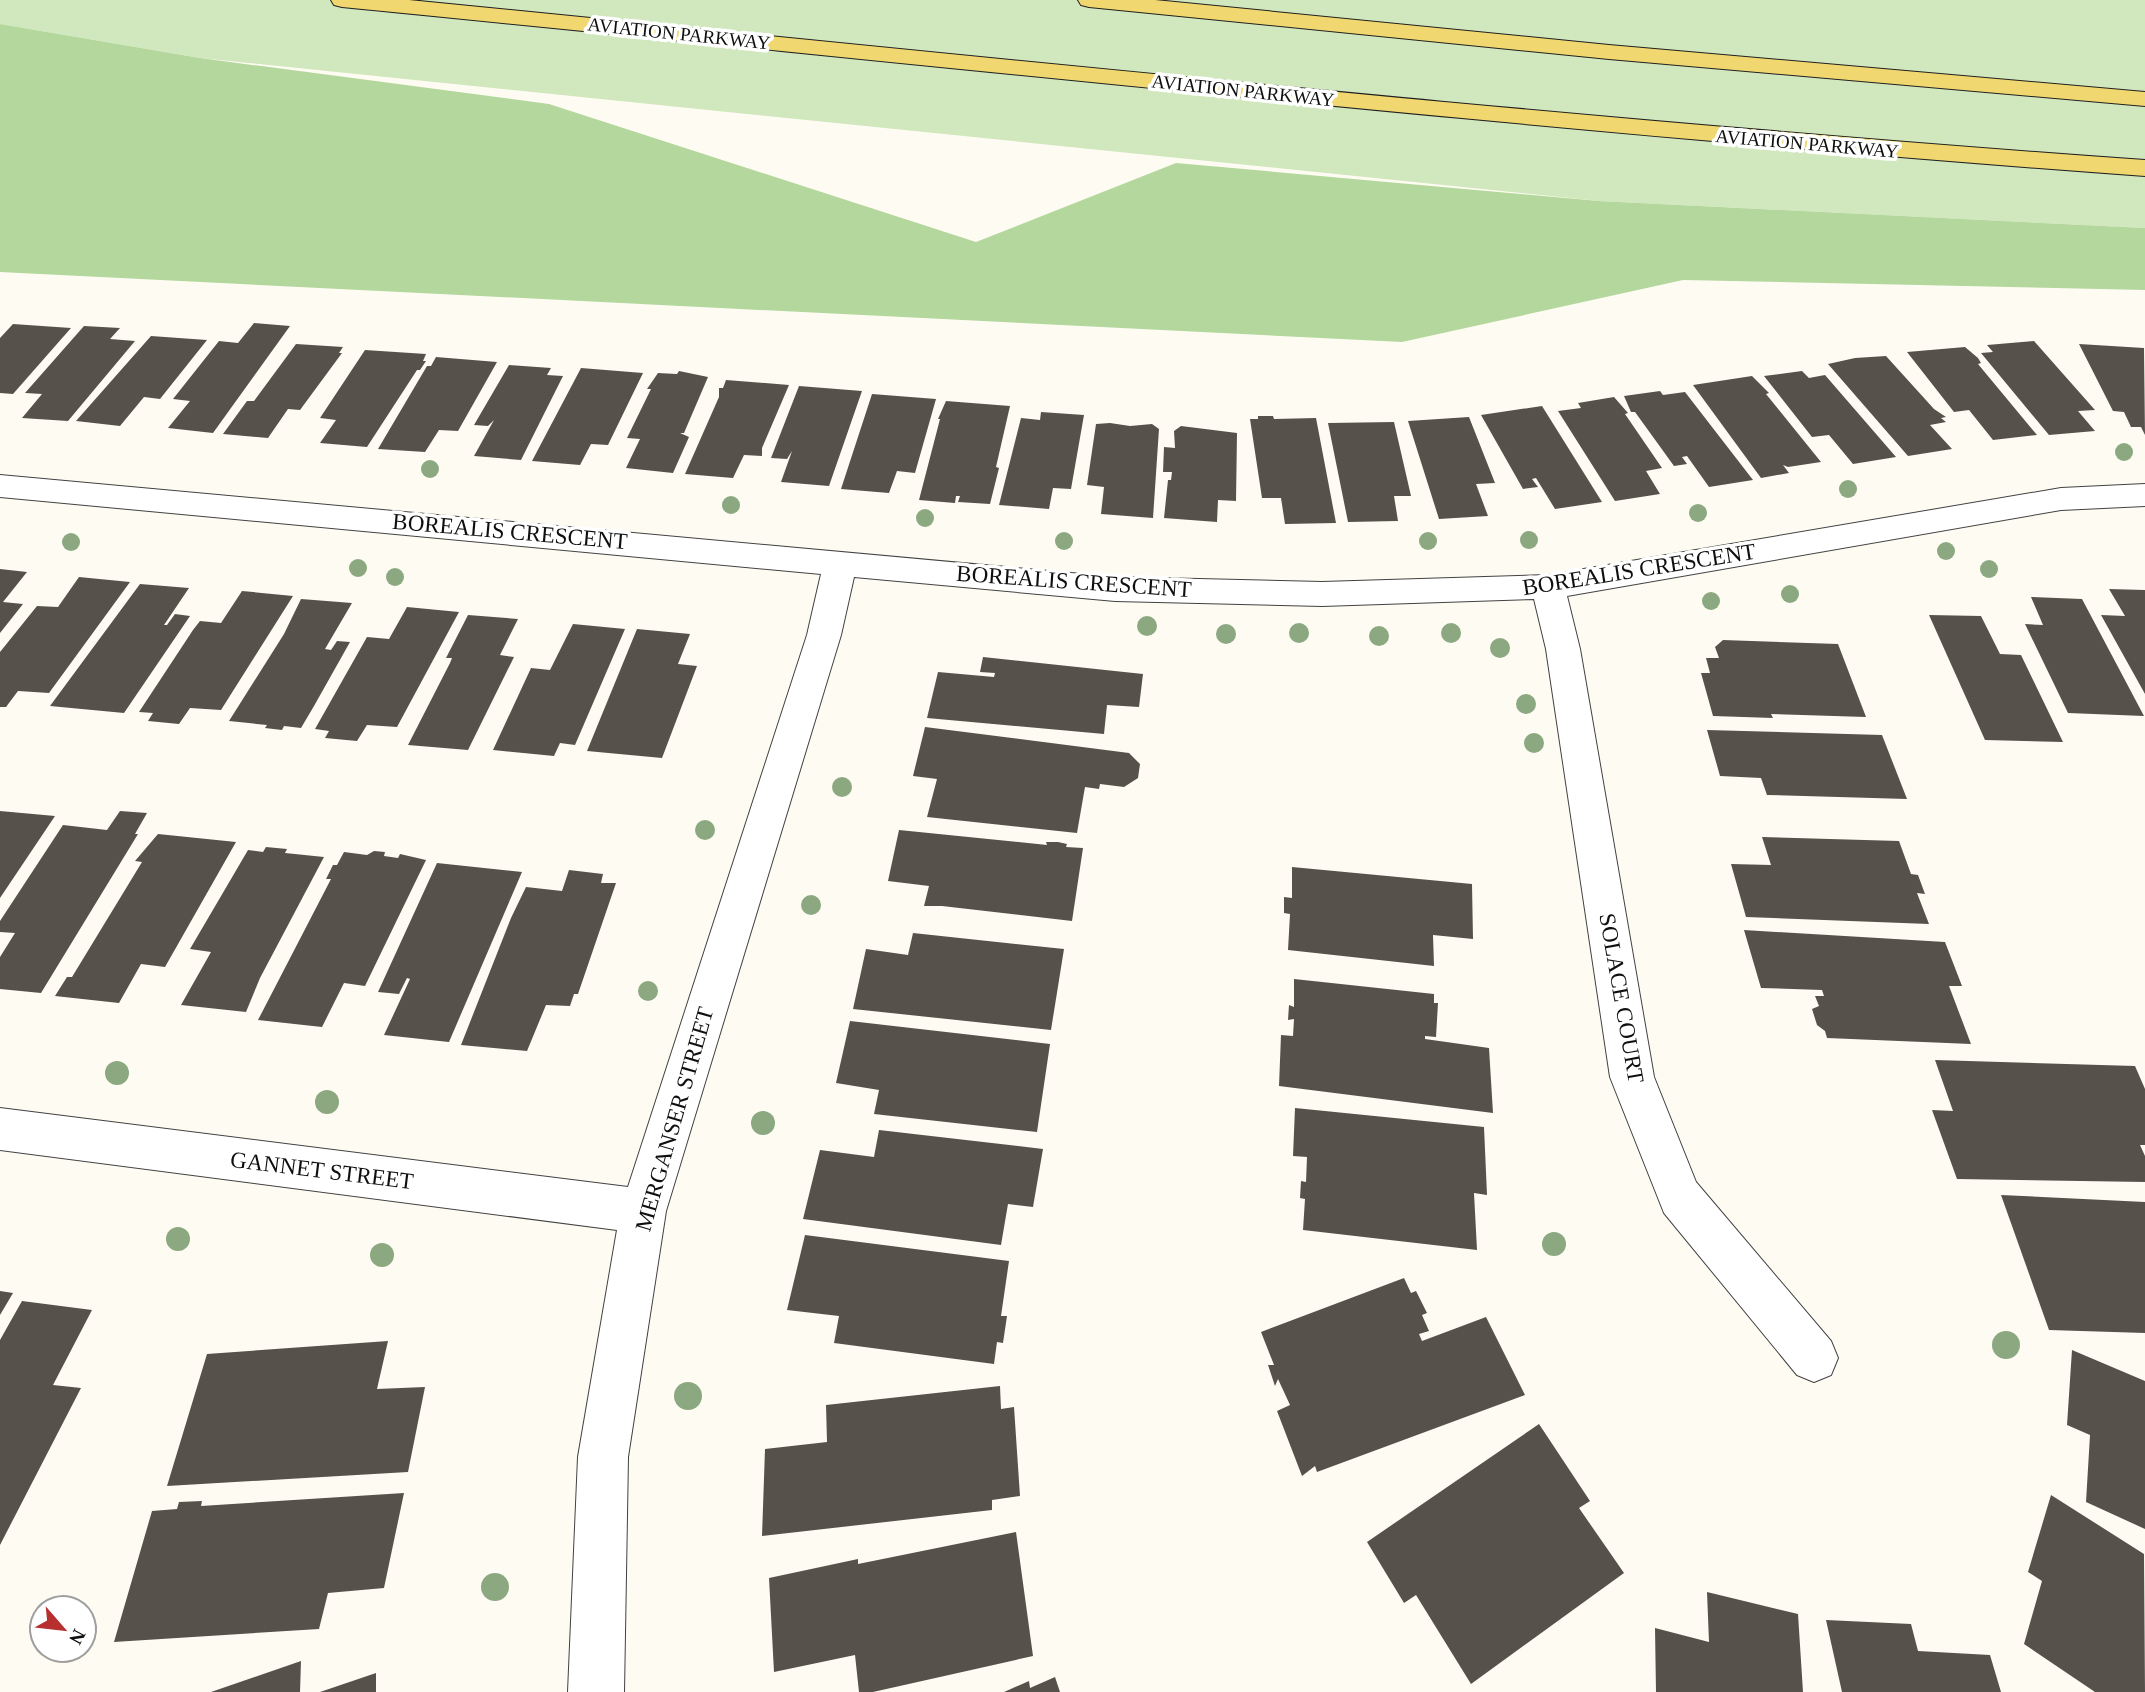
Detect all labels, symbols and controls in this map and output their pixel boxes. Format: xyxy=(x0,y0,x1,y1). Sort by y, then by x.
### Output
street label: AVIATION PARKWAY xyxy=(587,13,772,54)
street label: AVIATION PARKWAY xyxy=(1151,70,1336,111)
street label: AVIATION PARKWAY xyxy=(1715,125,1900,162)
street label: BOREALIS CRESCENT xyxy=(391,509,628,554)
street label: BOREALIS CRESCENT xyxy=(1521,539,1757,600)
street label: BOREALIS CRESCENT xyxy=(955,561,1192,602)
street label: SOLACE COURT xyxy=(1594,911,1649,1085)
street label: MERGANSER STREET xyxy=(630,1004,718,1234)
street label: GANNET STREET xyxy=(229,1147,415,1194)
north arrow xyxy=(28,1594,98,1664)
text: N xyxy=(65,1626,90,1648)

